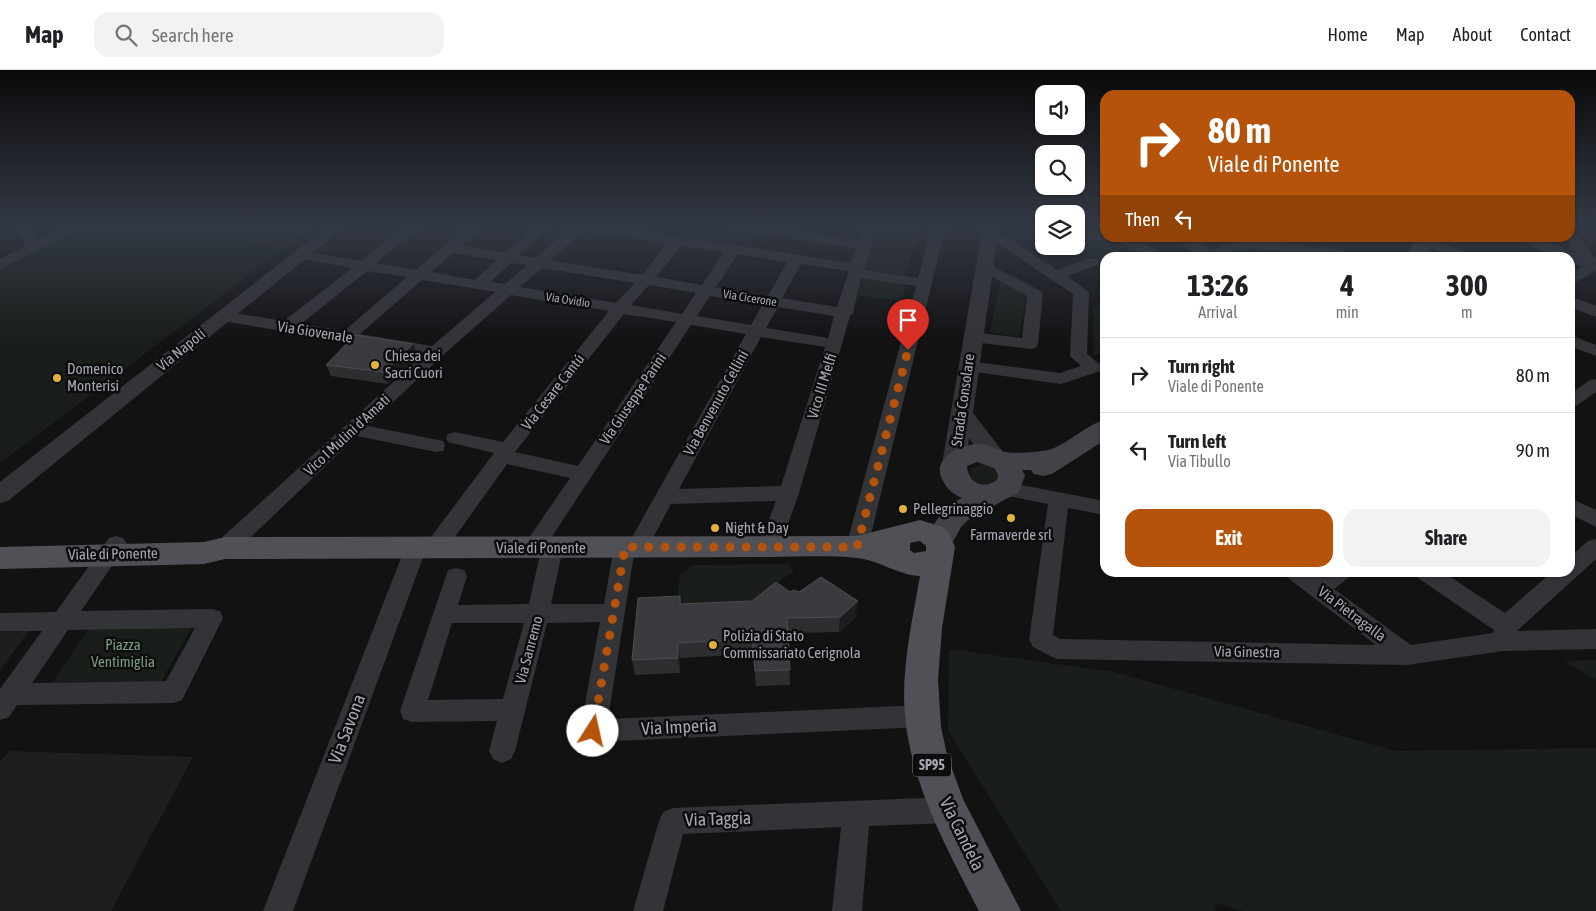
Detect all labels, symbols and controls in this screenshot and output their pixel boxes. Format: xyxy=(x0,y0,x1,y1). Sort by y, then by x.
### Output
search box xyxy=(94,12,444,57)
text: Map xyxy=(25,21,64,48)
icon: search xyxy=(112,21,140,49)
text: Search here xyxy=(152,24,234,46)
text: Home xyxy=(1328,24,1368,45)
text: Map xyxy=(1396,24,1425,45)
text: About xyxy=(1453,24,1492,45)
text: Contact xyxy=(1520,24,1571,45)
map controls xyxy=(1035,85,1085,255)
button: sound xyxy=(1035,85,1085,135)
icon: right xyxy=(1125,110,1190,175)
text: 80 m xyxy=(1208,110,1271,150)
button: search xyxy=(1035,145,1085,195)
text: Viale di Ponente xyxy=(1208,151,1340,177)
button: layers xyxy=(1035,205,1085,255)
icon: left xyxy=(1170,205,1198,233)
text: Then xyxy=(1125,208,1160,230)
text: 13:26 xyxy=(1187,268,1249,302)
text: 4 xyxy=(1340,268,1354,302)
text: 300 xyxy=(1446,268,1488,302)
street label: Via Cicerone xyxy=(722,287,778,309)
street label: Via Ovidio xyxy=(545,290,592,310)
pin xyxy=(887,299,929,350)
text: Arrival xyxy=(1198,303,1237,321)
text: min xyxy=(1336,303,1359,321)
text: m xyxy=(1461,303,1473,321)
icon: arrive xyxy=(894,306,922,334)
street label: Via Giovenale xyxy=(276,317,354,346)
street label: Via Napoli xyxy=(153,325,208,374)
place label: Chiesa dei Sacri Cuori xyxy=(385,347,443,381)
street label: Via Benvenuto Cellini xyxy=(680,347,751,458)
street label: Via Cesare Cantú xyxy=(518,350,587,433)
street label: Via Giuseppe Parini xyxy=(596,350,669,448)
street label: Vico III Melfi xyxy=(804,351,840,421)
street label: Strada Consolare xyxy=(948,352,977,447)
text: Turn right xyxy=(1168,355,1235,377)
marker: Chiesa dei Sacri Cuori xyxy=(369,359,381,371)
place label: Domenico Monterisi xyxy=(67,360,123,394)
icon: right xyxy=(1125,361,1153,389)
text: 80 m xyxy=(1516,364,1550,386)
marker: Domenico Monterisi xyxy=(51,372,63,384)
text: Viale di Ponente xyxy=(1168,377,1264,395)
street label: Vico I Mulini d'Amati xyxy=(300,390,393,479)
text: Turn left xyxy=(1168,430,1226,452)
icon: left xyxy=(1125,436,1153,464)
text: 90 m xyxy=(1516,439,1550,461)
text: Via Tibullo xyxy=(1168,452,1231,470)
place label: Pellegrinaggio xyxy=(913,500,993,517)
marker: Pellegrinaggio xyxy=(897,503,909,515)
button: Exit xyxy=(1125,509,1333,567)
button: Share xyxy=(1343,509,1550,567)
marker: Farmaverde srl xyxy=(1005,512,1017,524)
place label: Night & Day xyxy=(725,519,789,536)
marker: Night & Day xyxy=(709,522,721,534)
place label: Farmaverde srl xyxy=(970,526,1052,543)
street label: Viale di Ponente xyxy=(496,539,586,556)
street label: Viale di Ponente xyxy=(68,544,158,563)
street label: Via Pietragalla xyxy=(1315,583,1390,645)
street label: Via Sanremo xyxy=(511,614,546,686)
place label: Polizia di Stato Commissariato Cerignola xyxy=(723,627,861,661)
park label: Piazza Ventimiglia xyxy=(91,636,155,670)
marker: Polizia di Stato Commissariato Cerignola xyxy=(707,639,719,651)
street label: Via Ginestra xyxy=(1214,642,1280,661)
street label: Via Savona xyxy=(324,691,369,766)
position arrow xyxy=(566,704,618,756)
street label: Via Imperia xyxy=(641,714,717,739)
road number: SP95 xyxy=(913,754,951,776)
street label: Via Candela xyxy=(936,794,989,874)
street label: Via Taggia xyxy=(684,807,752,830)

